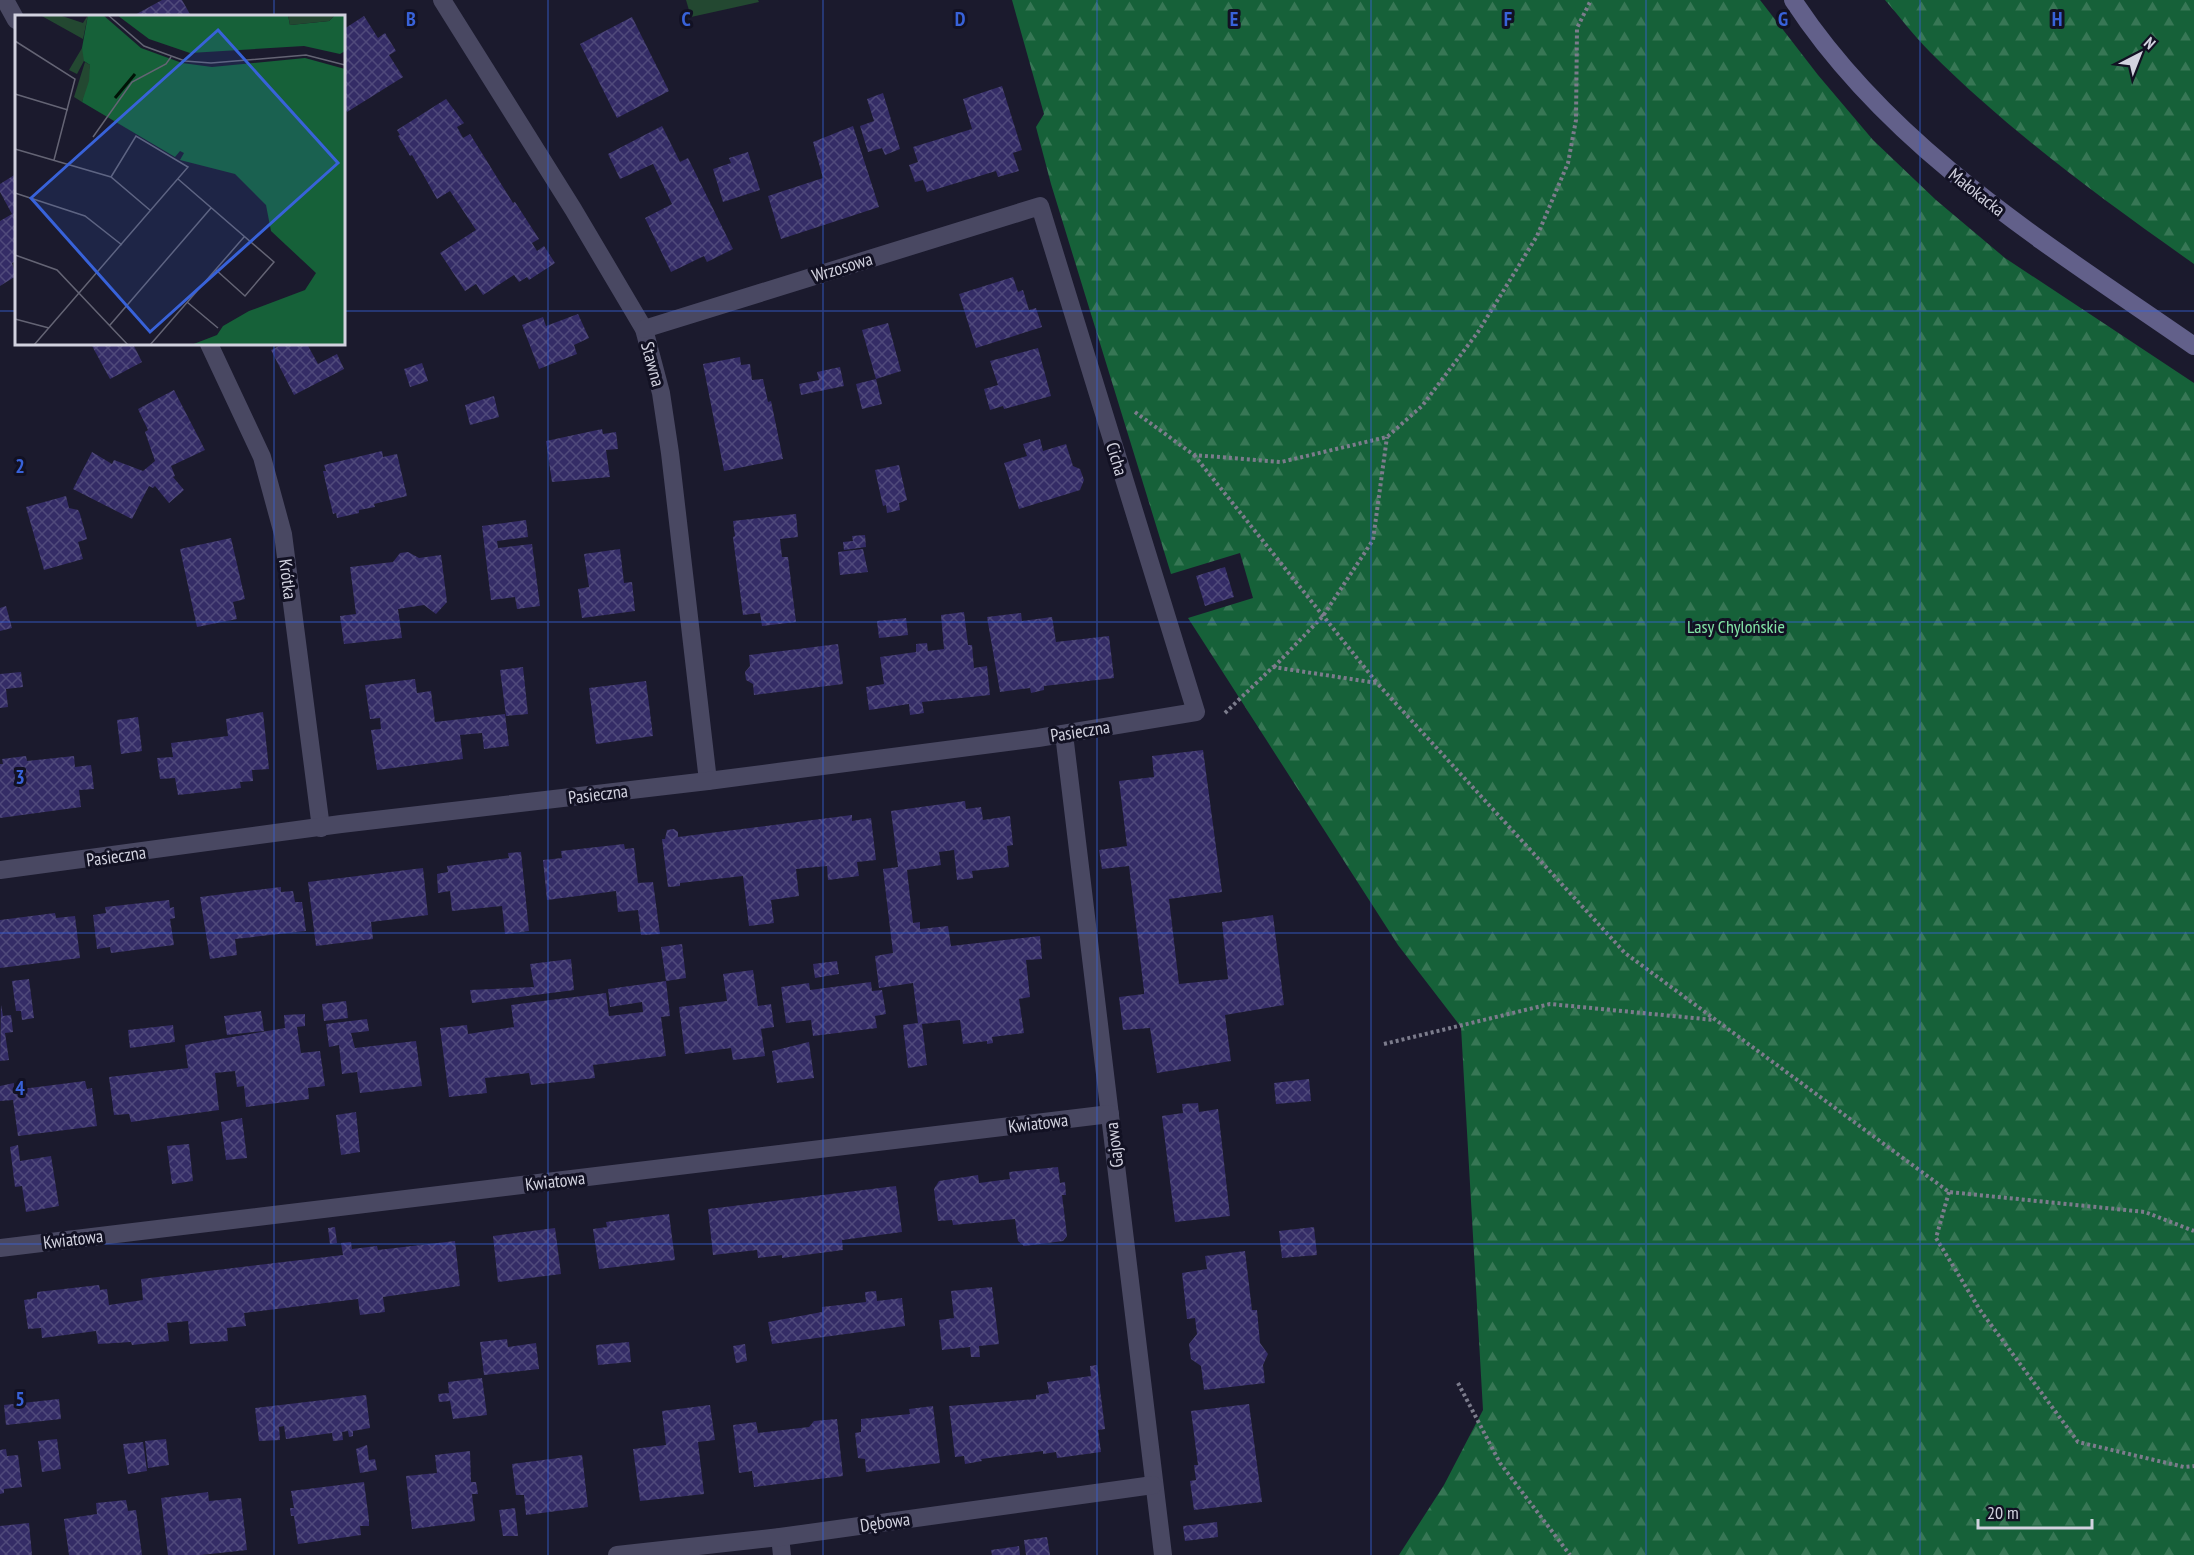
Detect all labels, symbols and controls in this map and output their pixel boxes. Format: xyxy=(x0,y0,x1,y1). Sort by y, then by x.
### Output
text: B xyxy=(406,6,416,32)
text: C xyxy=(681,6,691,32)
text: D xyxy=(955,6,966,32)
text: E xyxy=(1230,6,1238,32)
text: F xyxy=(1504,6,1512,32)
text: G xyxy=(1778,6,1788,32)
text: H xyxy=(2052,6,2062,32)
inset map xyxy=(15,15,345,345)
north arrow xyxy=(2110,24,2170,84)
text: N xyxy=(2140,33,2160,53)
street label: Małokacka xyxy=(1944,163,2010,221)
street label: Wrzosowa xyxy=(809,247,875,287)
street label: Stawna xyxy=(636,339,670,389)
street label: Cicha xyxy=(1101,440,1133,478)
text: 2 xyxy=(15,453,25,479)
street label: Krótka xyxy=(274,558,302,600)
park label: Lasy Chylońskie xyxy=(1687,615,1785,638)
street label: Pasieczna xyxy=(1049,715,1111,747)
text: 3 xyxy=(15,764,25,790)
street label: Pasieczna xyxy=(567,779,629,809)
street label: Pasieczna xyxy=(85,840,147,872)
text: 4 xyxy=(15,1075,25,1101)
street label: Kwiatowa xyxy=(1007,1108,1069,1138)
street label: Gajowa xyxy=(1100,1121,1128,1169)
street label: Kwiatowa xyxy=(524,1166,586,1196)
street label: Kwiatowa xyxy=(42,1224,104,1254)
text: 5 xyxy=(15,1386,25,1412)
scale bar xyxy=(1978,1492,2092,1530)
text: 20 m xyxy=(1987,1501,2019,1524)
street label: Dębowa xyxy=(859,1507,911,1537)

